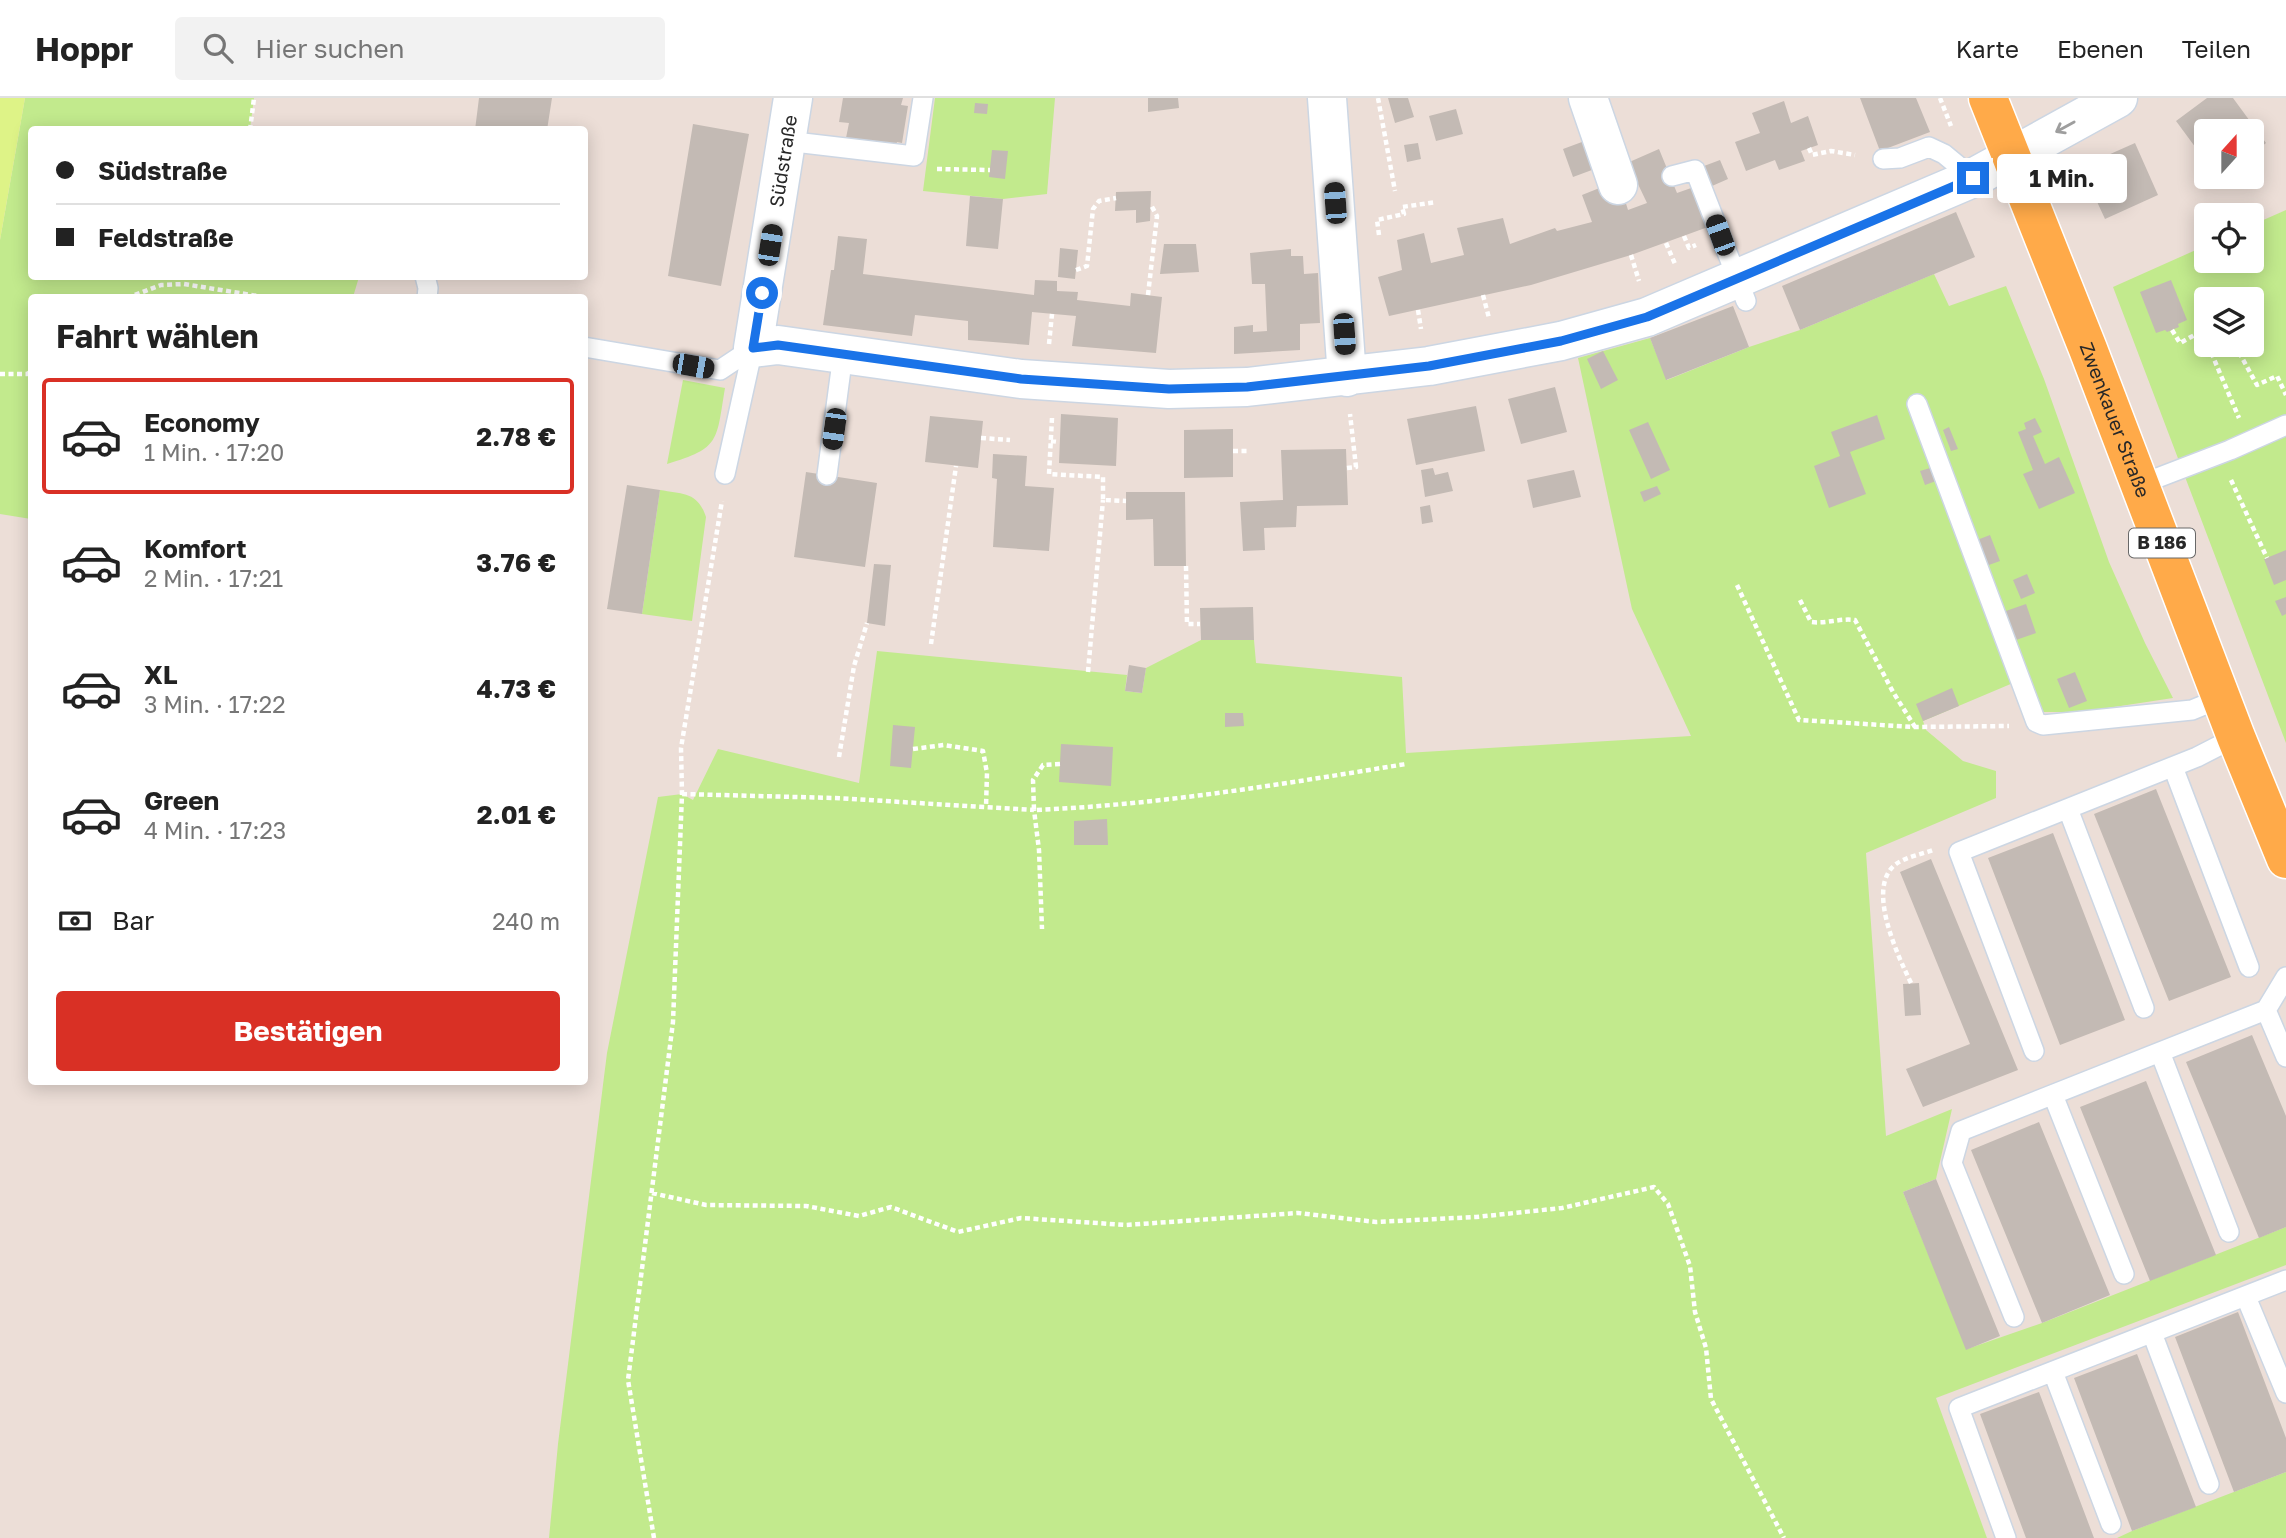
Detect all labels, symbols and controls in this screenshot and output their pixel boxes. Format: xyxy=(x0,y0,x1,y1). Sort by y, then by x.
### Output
search box xyxy=(175,17,665,80)
text: Hoppr xyxy=(35,29,133,68)
icon: search xyxy=(199,29,237,67)
text: Hier suchen xyxy=(255,33,405,64)
text: Karte xyxy=(1956,34,2019,63)
text: Ebenen xyxy=(2057,34,2144,63)
text: Teilen xyxy=(2182,34,2251,63)
street label: Südstraße xyxy=(764,113,801,209)
north arrow xyxy=(2194,119,2264,189)
map controls xyxy=(2194,119,2264,357)
one-way arrow xyxy=(2055,120,2075,134)
callout: 1 Min. xyxy=(1997,154,2127,202)
text: Südstraße xyxy=(98,155,227,186)
route end xyxy=(1957,162,1989,194)
text: 1 Min. xyxy=(2029,164,2095,192)
car xyxy=(1324,181,1347,225)
button: locate xyxy=(2194,203,2264,273)
car xyxy=(1703,212,1738,258)
text: Feldstraße xyxy=(98,222,234,253)
car xyxy=(757,223,784,267)
route start xyxy=(746,277,778,309)
button: layers xyxy=(2194,287,2264,357)
car xyxy=(1333,312,1356,356)
text: Fahrt wählen xyxy=(56,317,259,355)
street label: Zwenkauer Straße xyxy=(2075,339,2156,501)
car xyxy=(671,352,716,380)
icon: car xyxy=(60,405,123,468)
text: Economy xyxy=(144,407,260,438)
car xyxy=(821,407,848,451)
text: 2.78 € xyxy=(476,421,556,452)
text: 1 Min. · 17:20 xyxy=(144,438,284,466)
road number: B 186 xyxy=(2129,528,2195,558)
icon: car xyxy=(60,531,123,594)
text: Komfort xyxy=(144,533,247,564)
text: 3.76 € xyxy=(476,547,556,578)
text: 2 Min. · 17:21 xyxy=(144,564,283,592)
icon: car xyxy=(60,657,123,720)
text: XL xyxy=(144,659,178,690)
text: 4.73 € xyxy=(477,673,556,704)
text: 3 Min. · 17:22 xyxy=(144,690,286,718)
icon: car xyxy=(60,783,123,846)
text: Green xyxy=(144,785,219,816)
text: 2.01 € xyxy=(477,799,556,830)
text: 4 Min. · 17:23 xyxy=(144,816,286,844)
icon: cash xyxy=(56,902,94,940)
text: Bar xyxy=(112,905,154,936)
text: 240 m xyxy=(492,907,560,935)
button: Bestätigen xyxy=(56,991,560,1071)

